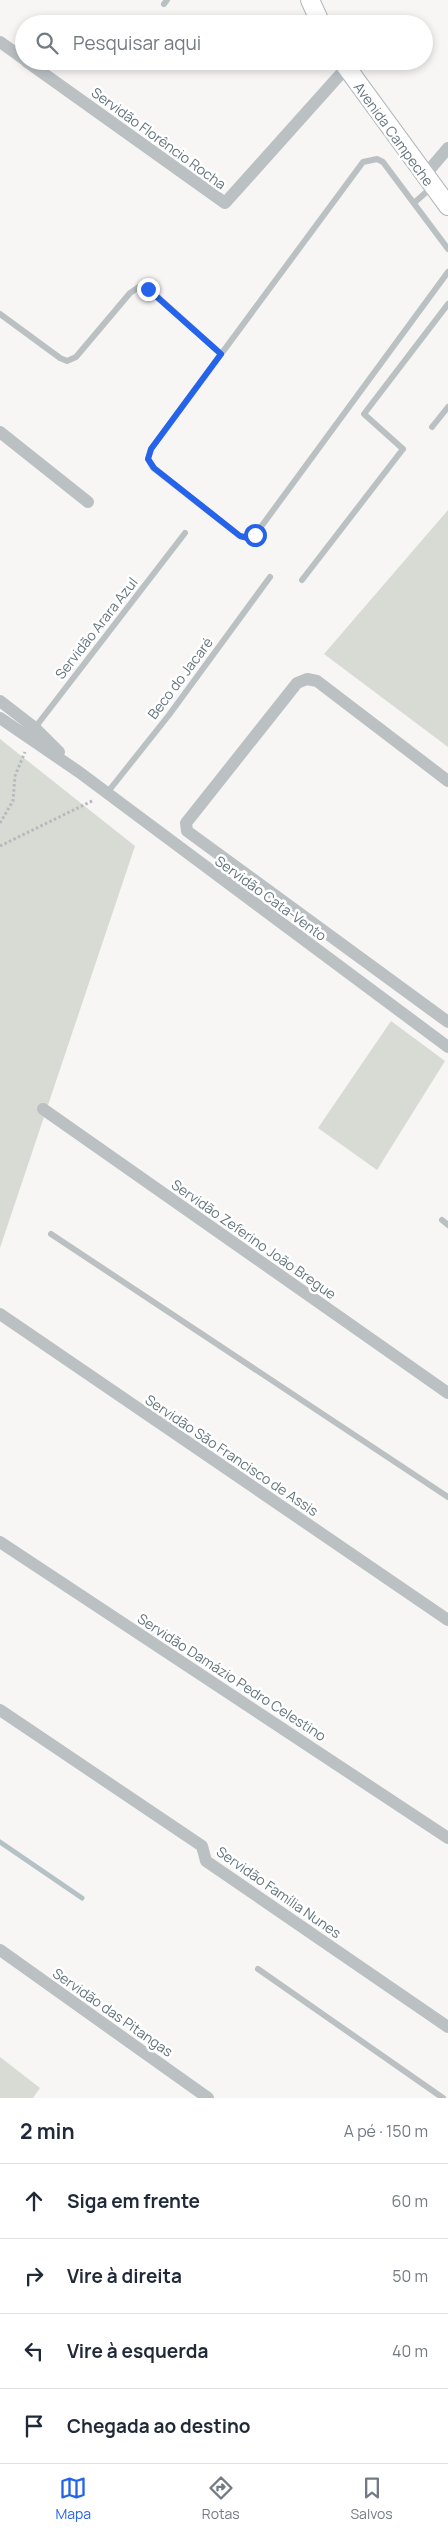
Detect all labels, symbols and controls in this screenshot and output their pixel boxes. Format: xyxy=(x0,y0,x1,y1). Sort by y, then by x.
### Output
search box xyxy=(15,15,433,70)
icon: search xyxy=(33,29,61,57)
text: Pesquisar aqui xyxy=(73,30,201,56)
street label: Avenida Campeche xyxy=(350,78,438,190)
street label: Servidão Florêncio Rocha xyxy=(88,83,230,193)
route end xyxy=(137,278,160,301)
route start xyxy=(244,524,267,547)
street label: Servidão Arara Azul xyxy=(50,573,142,683)
street label: Beco do Jacaré xyxy=(143,633,217,723)
street label: Servidão Cata-Vento xyxy=(211,851,331,945)
street label: Servidão Zeferino João Bregue xyxy=(168,1175,340,1303)
street label: Servidão São Francisco de Assis xyxy=(142,1390,322,1520)
street label: Servidão Damázio Pedro Celestino xyxy=(134,1609,330,1745)
street label: Servidão Família Nunes xyxy=(213,1842,345,1942)
street label: Servidão das Pitangas xyxy=(49,1963,177,2061)
text: 2 min xyxy=(20,2117,75,2145)
text: A pé · 150 m xyxy=(344,2120,428,2142)
icon: ahead xyxy=(20,2187,48,2215)
text: Siga em frente xyxy=(67,2188,200,2214)
text: 60 m xyxy=(392,2190,428,2212)
icon: right xyxy=(20,2262,48,2290)
text: Vire à direita xyxy=(67,2263,182,2289)
text: 50 m xyxy=(392,2265,428,2287)
icon: left xyxy=(20,2337,48,2365)
text: Vire à esquerda xyxy=(67,2338,208,2364)
text: 40 m xyxy=(392,2340,428,2362)
icon: arrive xyxy=(20,2412,48,2440)
text: Chegada ao destino xyxy=(67,2413,250,2439)
tab: Mapa xyxy=(55,2474,91,2523)
tab: Rotas xyxy=(202,2474,240,2523)
tab: Salvos xyxy=(350,2474,393,2523)

